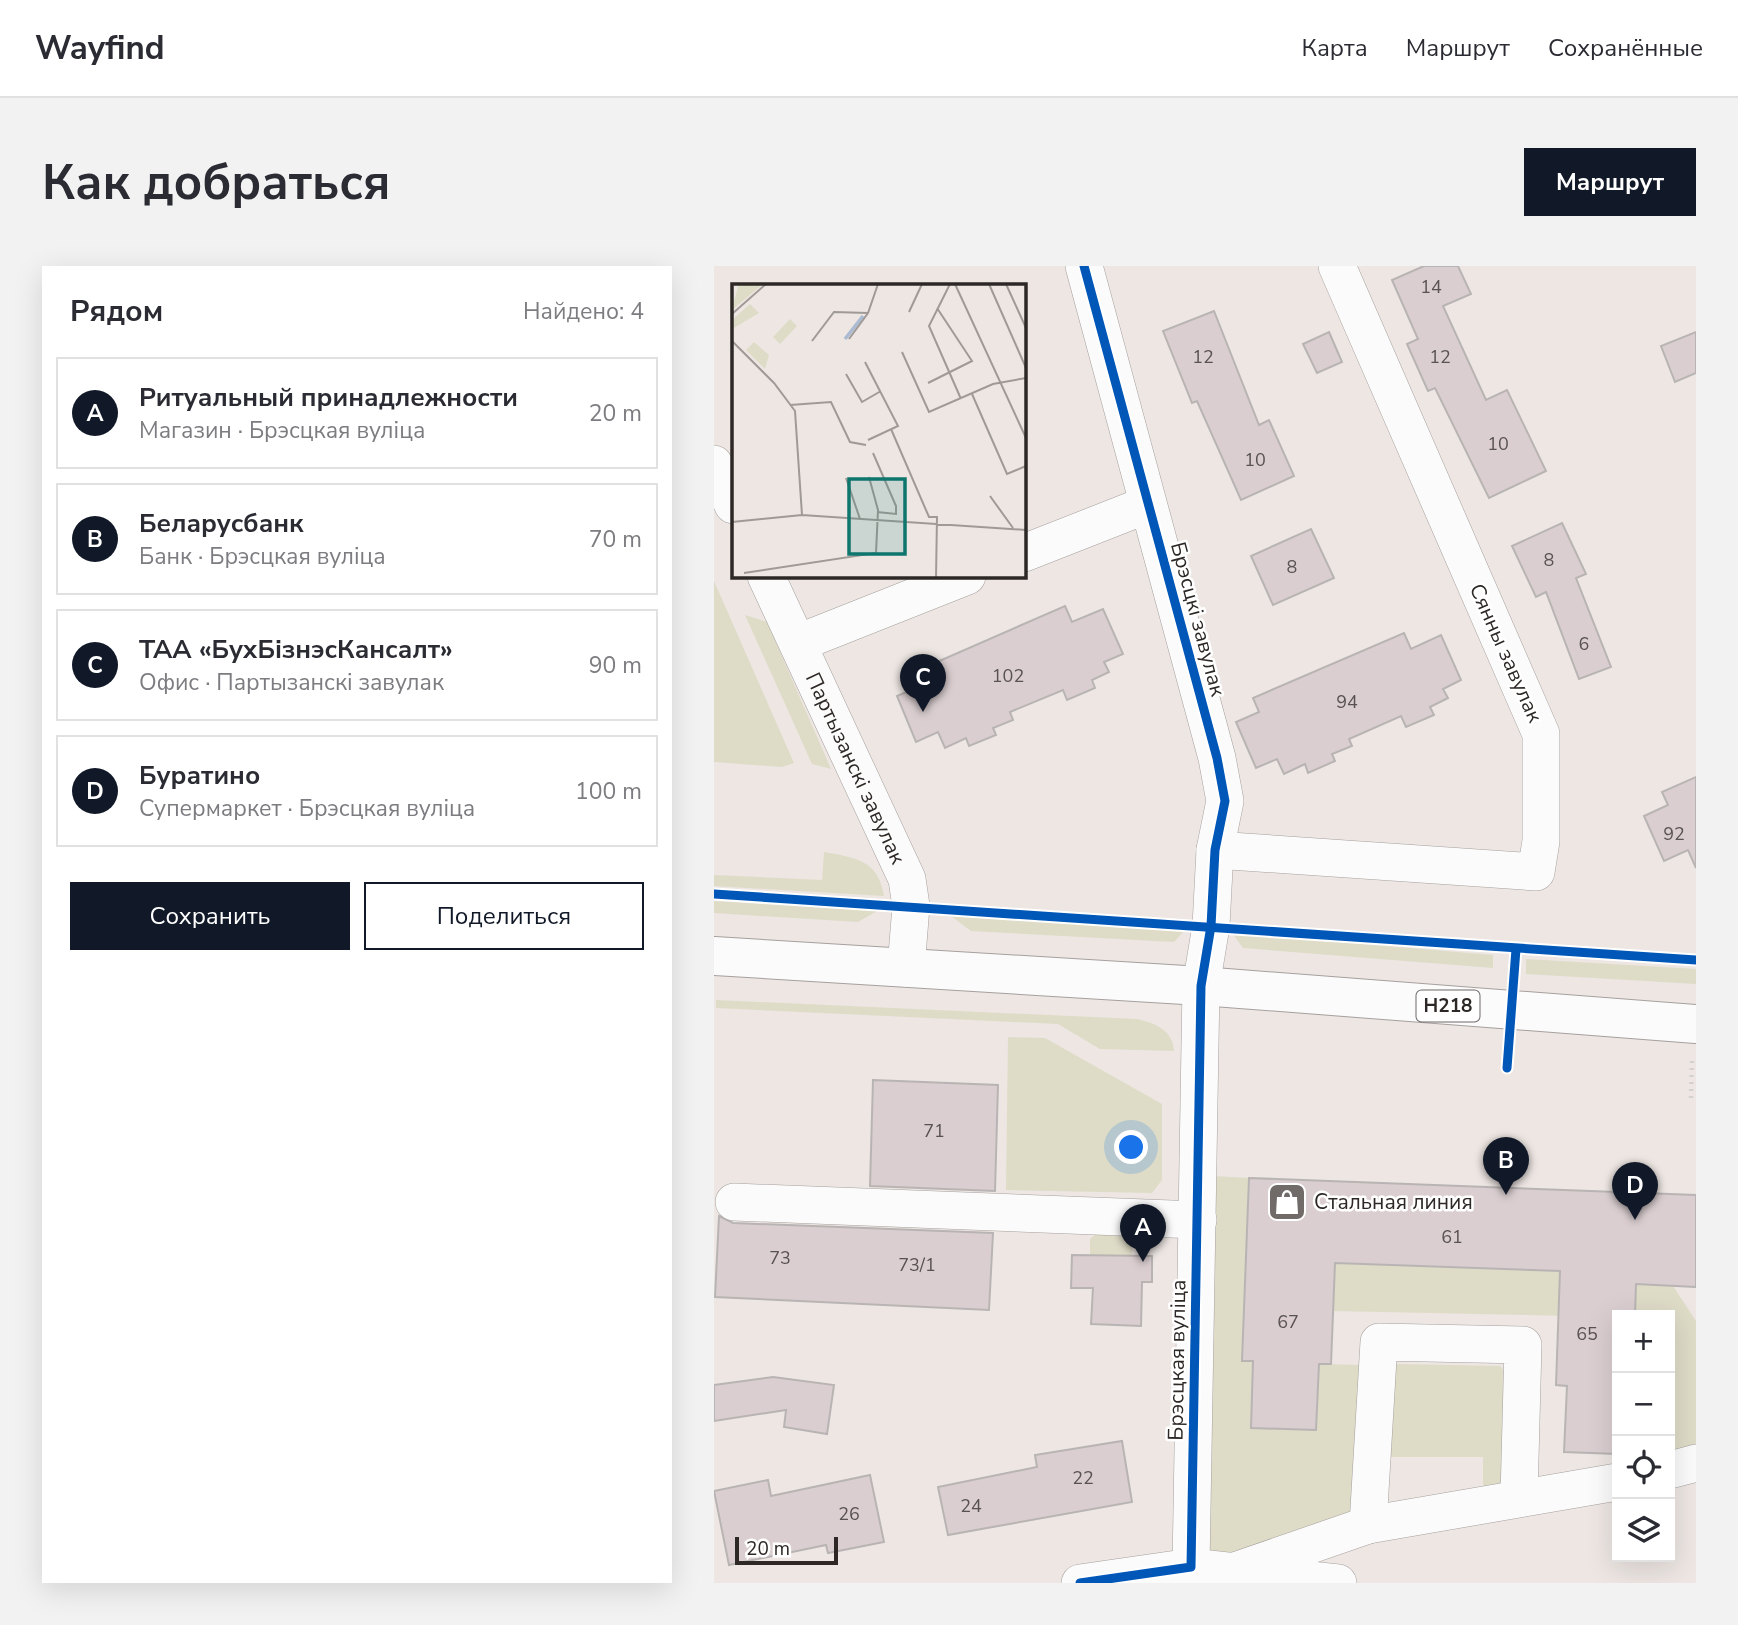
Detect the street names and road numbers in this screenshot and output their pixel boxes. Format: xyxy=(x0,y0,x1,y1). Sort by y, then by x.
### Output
street label: Брэсцкі завулак xyxy=(1164,539,1232,700)
street label: Сянны завулак xyxy=(1463,579,1549,728)
street label: Партызанскі завулак xyxy=(799,668,912,869)
road number: Н218 xyxy=(1416,990,1480,1021)
street label: Брэсцкая вуліца xyxy=(1162,1279,1192,1441)

